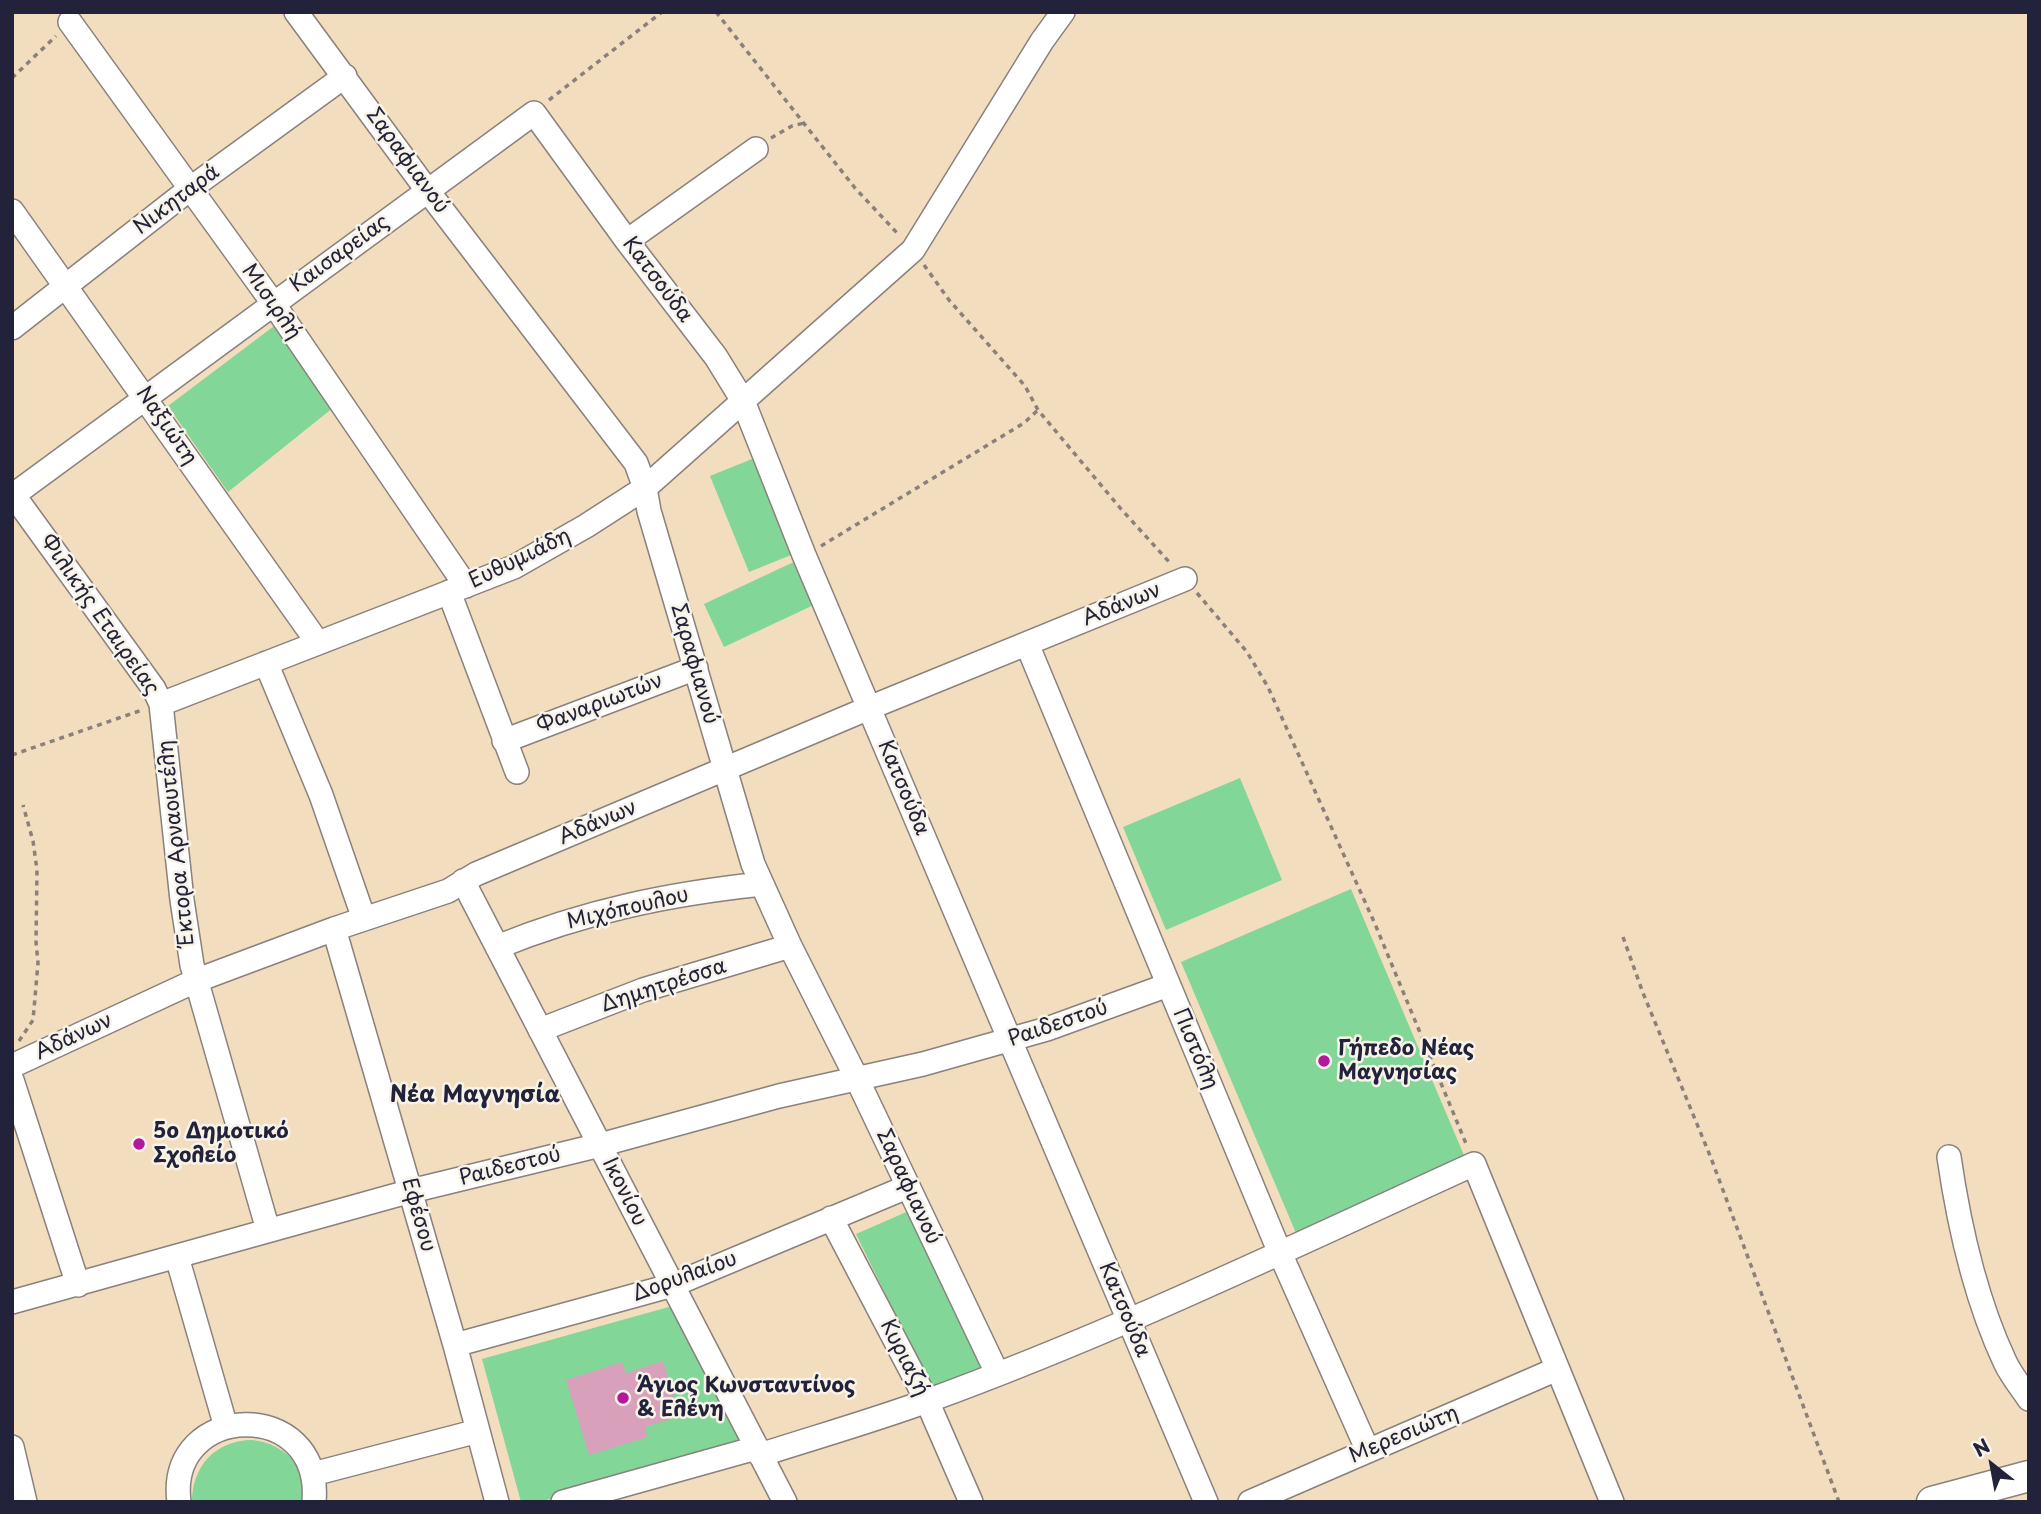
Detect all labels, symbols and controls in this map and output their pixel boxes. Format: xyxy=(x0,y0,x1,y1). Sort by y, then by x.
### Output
street label: Σαραφιανού xyxy=(360,103,454,219)
street label: Νικηταρά xyxy=(129,160,225,240)
street label: Καισαρείας xyxy=(286,210,394,298)
street label: Κατσούδα xyxy=(617,232,697,328)
street label: Μισιρλή xyxy=(236,259,306,345)
street label: Ναξιώτη xyxy=(130,382,202,470)
street label: Ευθυμιάδη xyxy=(465,524,575,594)
street label: Φιλικής Εταιρείας xyxy=(34,530,164,700)
street label: Αδάνων xyxy=(1079,578,1165,632)
street label: Σαραφιανού xyxy=(665,601,723,727)
street label: Φαναριωτών xyxy=(533,668,667,740)
street label: Κατσούδα xyxy=(872,737,934,839)
street label: Έκτορα Αρναουτέλη xyxy=(154,739,200,947)
street label: Αδάνων xyxy=(555,795,641,851)
street label: Μιχόπουλου xyxy=(565,883,691,935)
street label: Δημητρέσσα xyxy=(598,954,730,1018)
street label: Ραιδεστού xyxy=(1005,995,1111,1053)
street label: Πιστόλη xyxy=(1167,1005,1223,1093)
street label: Αδάνων xyxy=(31,1008,117,1066)
place label: Γήπεδο Νέας Μαγνησίας xyxy=(1338,1036,1474,1086)
marker: Γήπεδο Νέας Μαγνησίας xyxy=(1316,1053,1332,1069)
district label: Νέα Μαγνησία xyxy=(390,1082,560,1110)
place label: 5ο Δημοτικό Σχολείο xyxy=(153,1119,289,1169)
street label: Σαραφιανού xyxy=(870,1125,946,1249)
marker: 5ο Δημοτικό Σχολείο xyxy=(131,1136,147,1152)
street label: Ραιδεστού xyxy=(456,1142,564,1192)
street label: Ικονίου xyxy=(596,1154,652,1230)
street label: Εφέσου xyxy=(395,1175,441,1255)
street label: Δορυλαίου xyxy=(629,1246,741,1308)
street label: Κατσούδα xyxy=(1093,1259,1155,1361)
street label: Κυριαζή xyxy=(874,1316,934,1400)
place label: Άγιος Κωνσταντίνος & Ελένη xyxy=(637,1373,855,1423)
marker: Άγιος Κωνσταντίνος & Ελένη xyxy=(615,1390,631,1406)
street label: Μερεσιώτη xyxy=(1346,1401,1462,1469)
north arrow xyxy=(1957,1430,2027,1500)
text: N xyxy=(1968,1431,1995,1463)

